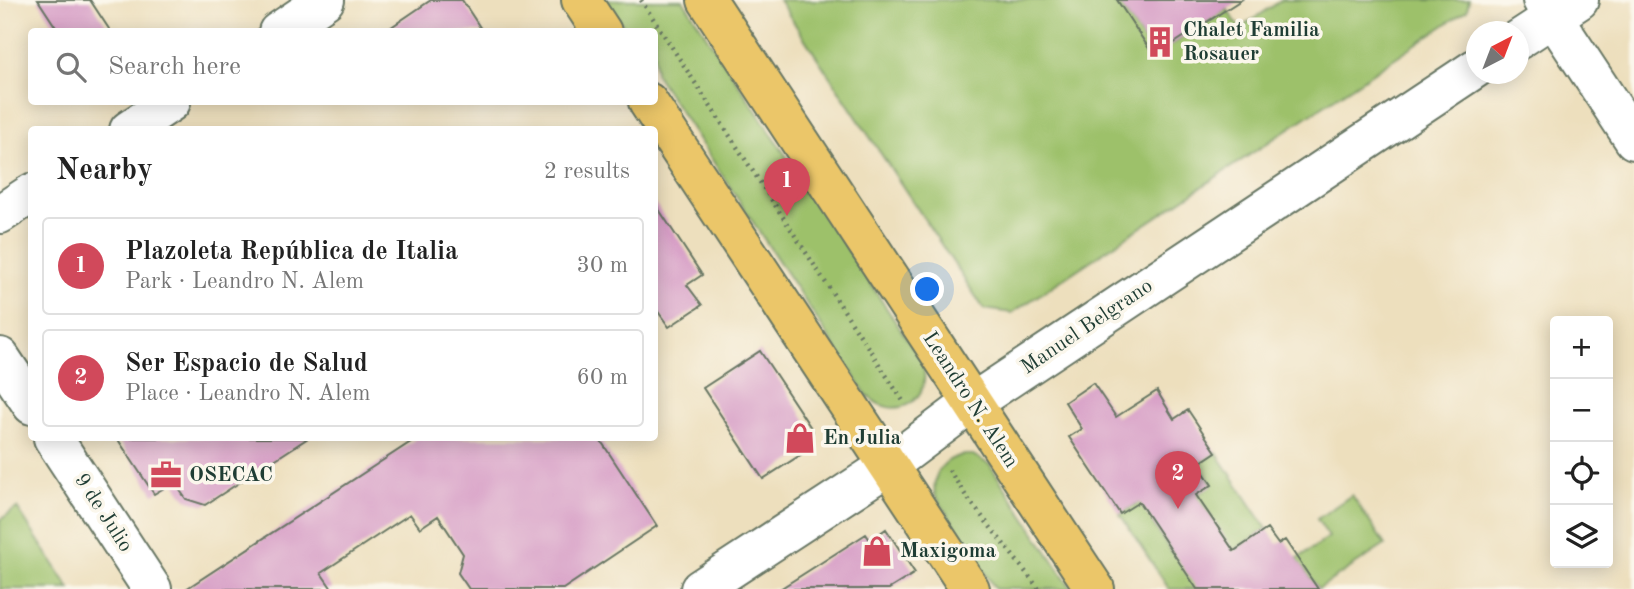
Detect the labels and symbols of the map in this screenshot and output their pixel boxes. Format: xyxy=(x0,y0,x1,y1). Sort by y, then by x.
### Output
place label: Chalet Familia Rosauer xyxy=(1183,20,1320,65)
north arrow xyxy=(1466,21,1529,84)
building icon: Chalet Familia Rosauer xyxy=(1143,25,1177,59)
pin: 1 xyxy=(764,158,810,216)
your location xyxy=(910,272,944,306)
street label: Manuel Belgrano xyxy=(1017,275,1157,379)
street label: Leandro N. Alem xyxy=(918,328,1022,472)
shop icon: En Julia xyxy=(783,421,817,455)
place label: En Julia xyxy=(823,428,902,449)
pin: 2 xyxy=(1155,451,1201,509)
office icon: OSECAC xyxy=(149,458,183,492)
place label: OSECAC xyxy=(189,465,273,486)
street label: 9 de Julio xyxy=(70,470,136,556)
shop icon: Maxigoma xyxy=(860,534,894,568)
place label: Maxigoma xyxy=(900,541,997,562)

